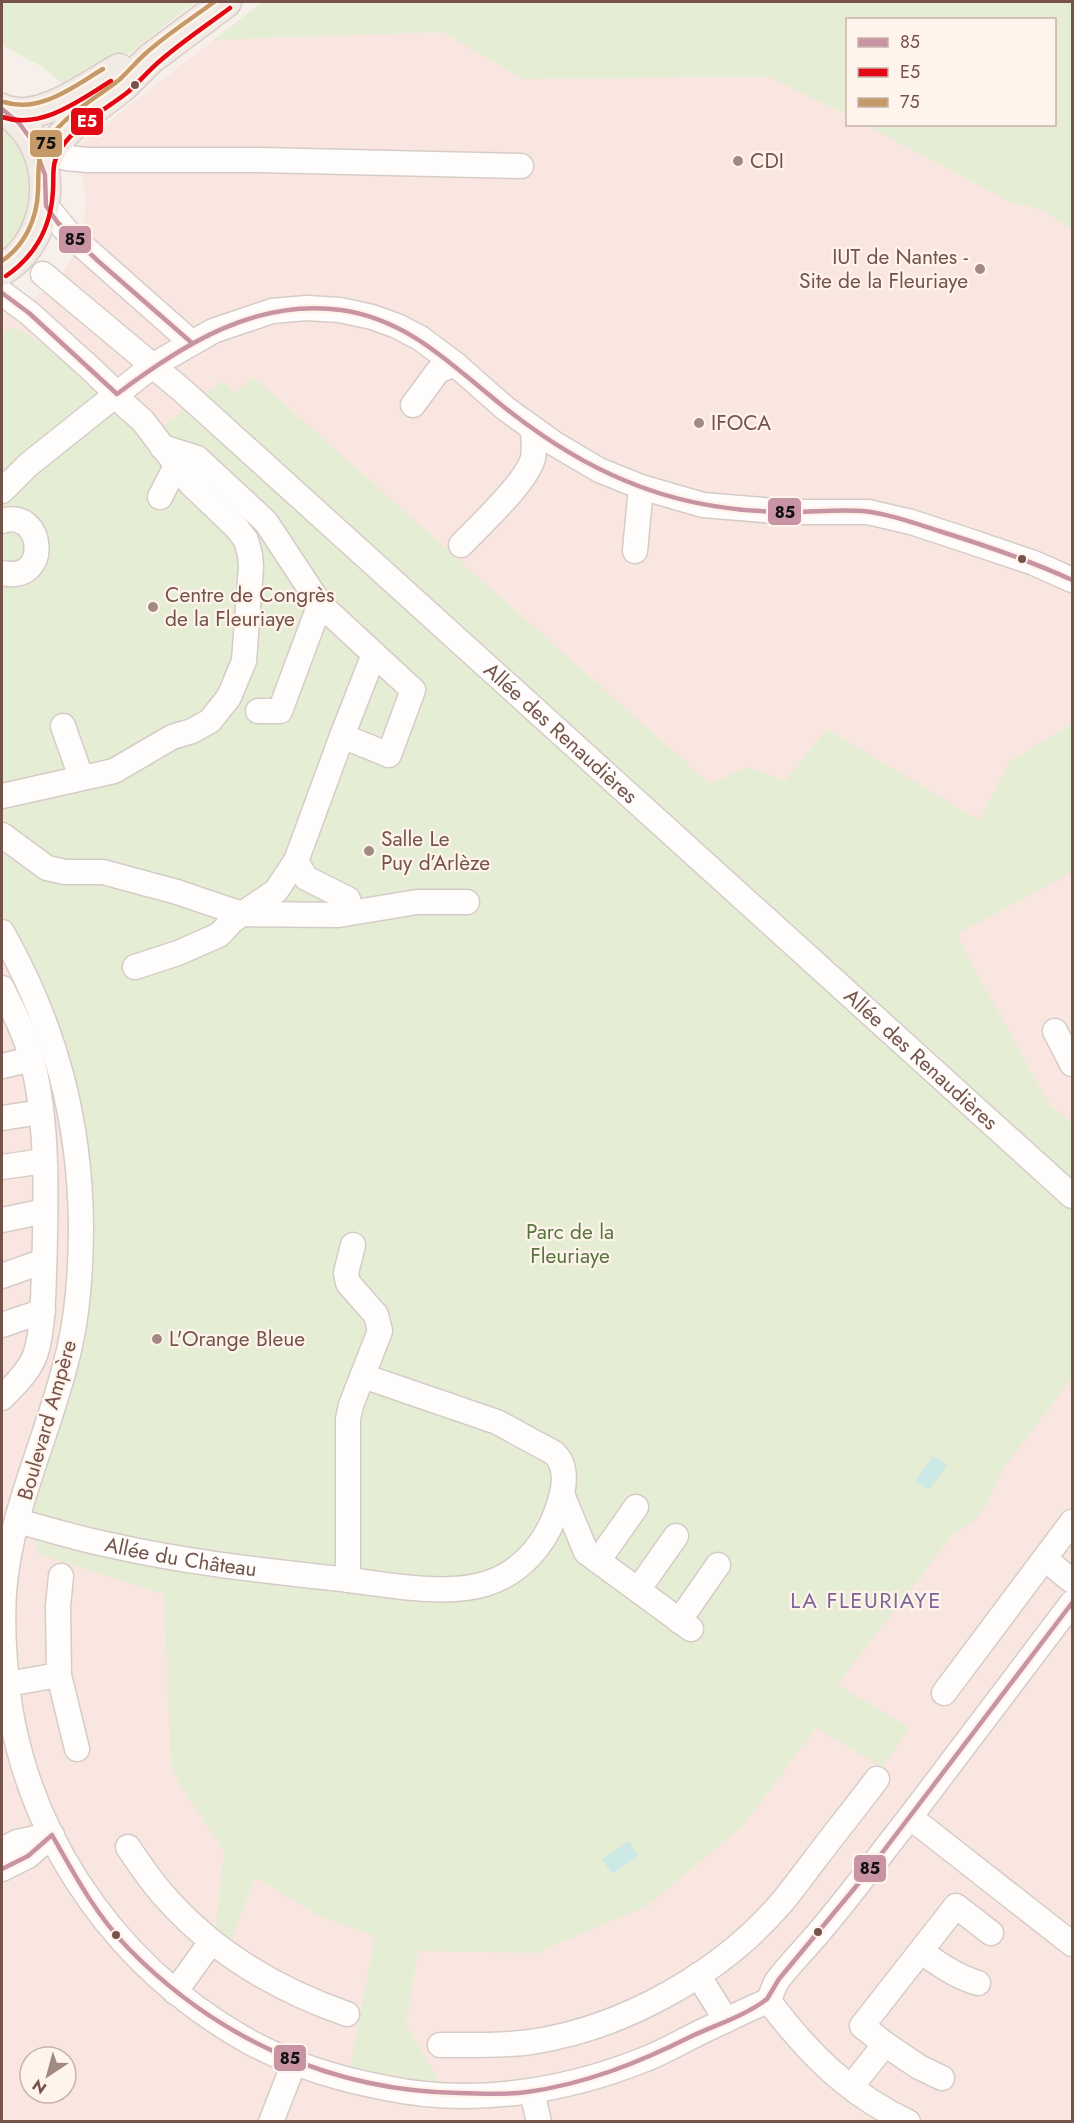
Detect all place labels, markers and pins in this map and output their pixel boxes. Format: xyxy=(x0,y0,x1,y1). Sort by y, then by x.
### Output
unlabelled marker xyxy=(129,79,141,91)
place label: CDI xyxy=(750,146,784,176)
marker: CDI xyxy=(731,154,745,168)
place label: IUT de Nantes - Site de la Fleuriaye xyxy=(799,242,969,296)
marker: IUT de Nantes - Site de la Fleuriaye xyxy=(973,262,987,276)
place label: IFOCA xyxy=(711,408,771,438)
marker: IFOCA xyxy=(692,416,706,430)
unlabelled marker xyxy=(1016,553,1028,565)
place label: Centre de Congrès de la Fleuriaye xyxy=(165,580,334,634)
marker: Centre de Congrès de la Fleuriaye xyxy=(146,600,160,614)
place label: Salle Le Puy d’Arlèze xyxy=(381,824,490,878)
marker: Salle Le Puy d’Arlèze xyxy=(362,844,376,858)
place label: L'Orange Bleue xyxy=(169,1324,305,1354)
marker: L'Orange Bleue xyxy=(150,1332,164,1346)
unlabelled marker xyxy=(812,1926,824,1938)
unlabelled marker xyxy=(110,1929,122,1941)

